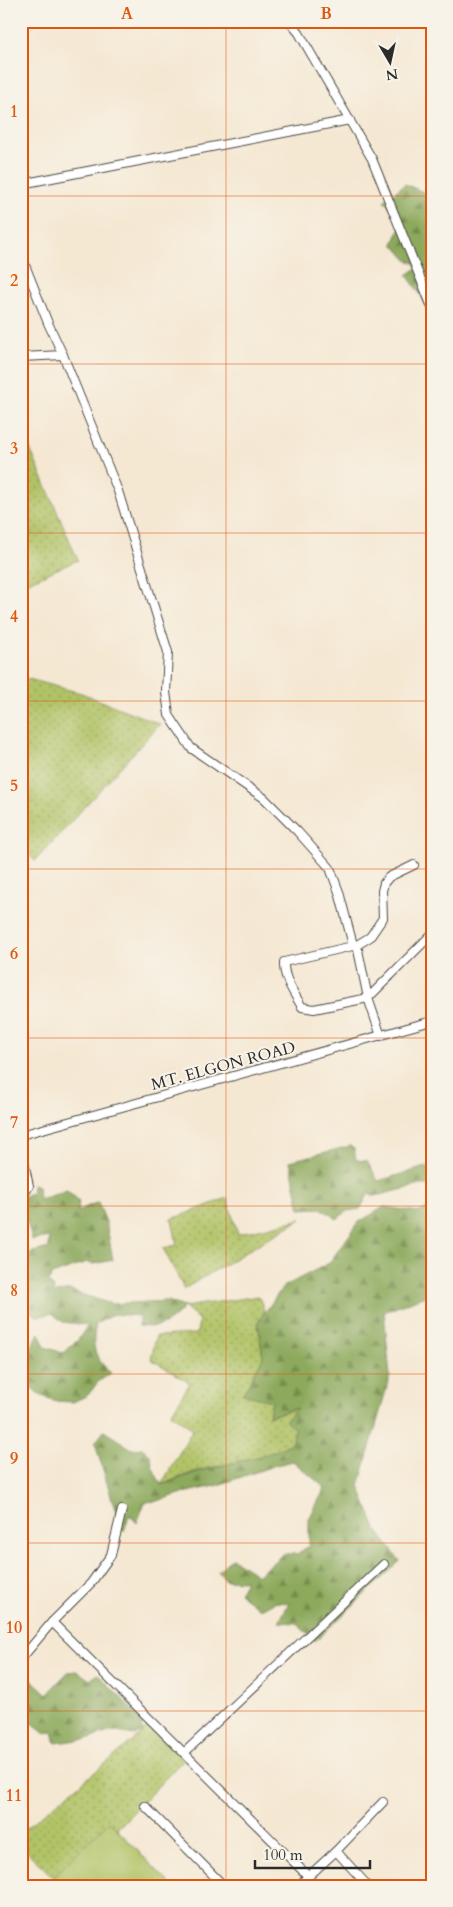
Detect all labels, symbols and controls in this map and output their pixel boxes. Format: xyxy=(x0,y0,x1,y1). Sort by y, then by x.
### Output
text: A xyxy=(121,3,133,25)
text: B xyxy=(320,3,332,25)
north arrow xyxy=(366,38,416,88)
text: N xyxy=(384,64,399,85)
text: 1 xyxy=(10,101,18,123)
text: 2 xyxy=(10,270,18,292)
text: 3 xyxy=(10,438,18,460)
text: 4 xyxy=(10,606,18,628)
text: 5 xyxy=(10,775,18,797)
text: 6 xyxy=(10,943,18,965)
street label: MT. ELGON ROAD xyxy=(149,1036,298,1096)
text: 7 xyxy=(10,1112,18,1134)
text: 8 xyxy=(10,1280,18,1302)
text: 9 xyxy=(10,1448,18,1470)
text: 10 xyxy=(6,1617,22,1639)
text: 11 xyxy=(6,1785,22,1807)
scale bar xyxy=(255,1837,370,1869)
text: 100 m xyxy=(263,1845,303,1865)

